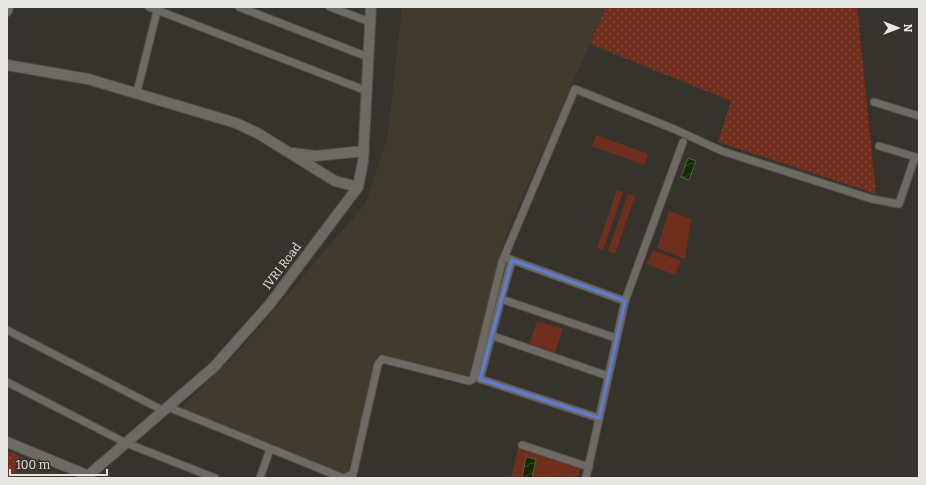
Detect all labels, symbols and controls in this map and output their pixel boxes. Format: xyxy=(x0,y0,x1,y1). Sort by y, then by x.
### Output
north arrow xyxy=(878,8,918,48)
text: N xyxy=(901,24,914,33)
street label: IVRI Road xyxy=(260,240,304,292)
scale bar xyxy=(10,451,107,477)
text: 100 m xyxy=(16,458,51,472)

